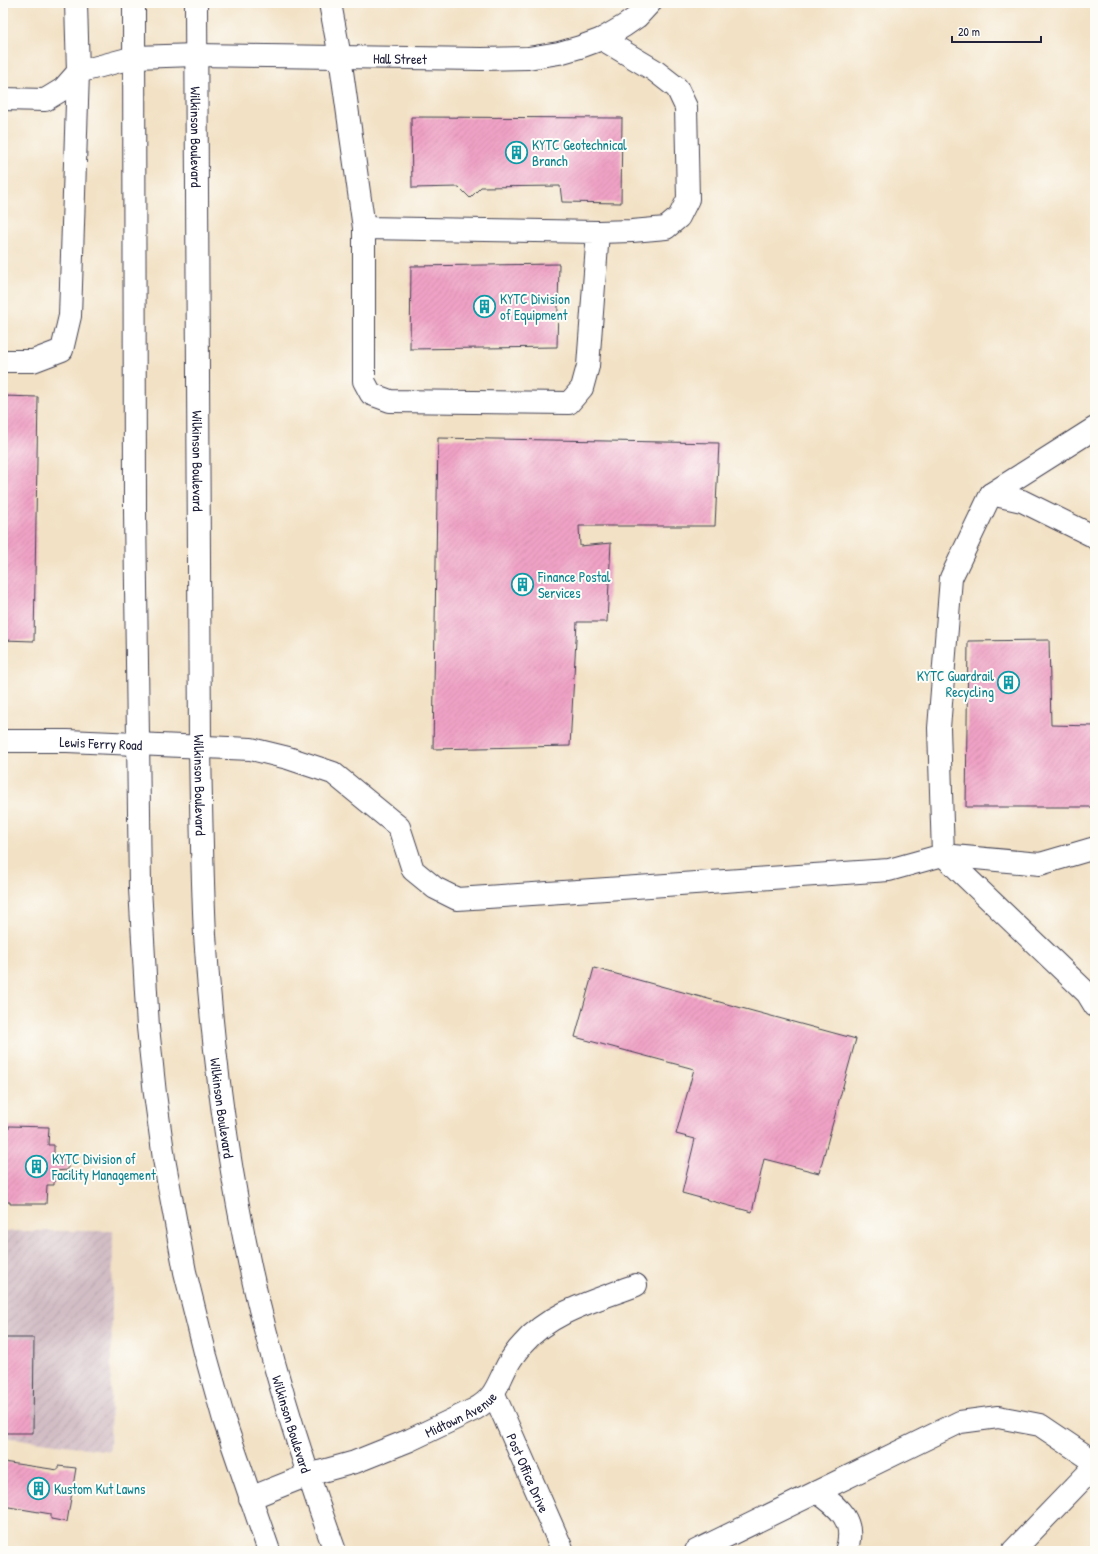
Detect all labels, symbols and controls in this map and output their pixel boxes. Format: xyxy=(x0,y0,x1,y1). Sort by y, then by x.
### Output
scale bar xyxy=(952,18,1041,44)
text: 20 m xyxy=(958,23,980,40)
street label: Hall Street xyxy=(373,48,427,68)
street label: Wilkinson Boulevard xyxy=(187,86,206,188)
place label: KYTC Geotechnical Branch xyxy=(532,135,627,170)
building icon: KYTC Geotechnical Branch xyxy=(504,139,530,165)
place label: KYTC Division of Equipment xyxy=(500,289,570,325)
building icon: KYTC Division of Equipment xyxy=(471,293,497,319)
street label: Wilkinson Boulevard xyxy=(189,410,208,512)
place label: Finance Postal Services xyxy=(537,567,611,602)
building icon: Finance Postal Services xyxy=(509,571,535,597)
place label: KYTC Guardrail Recycling xyxy=(917,666,994,702)
building icon: KYTC Guardrail Recycling xyxy=(996,670,1022,696)
street label: Lewis Ferry Road xyxy=(60,731,143,754)
street label: Wilkinson Boulevard xyxy=(190,734,211,836)
street label: Wilkinson Boulevard xyxy=(207,1057,239,1160)
place label: KYTC Division of Facility Management xyxy=(51,1149,156,1185)
building icon: KYTC Division of Facility Management xyxy=(23,1153,49,1179)
street label: Wilkinson Boulevard xyxy=(268,1373,317,1476)
street label: Midtown Avenue xyxy=(421,1387,501,1441)
street label: Post Office Drive xyxy=(503,1430,555,1516)
building icon: Kustom Kut Lawns xyxy=(25,1475,51,1501)
place label: Kustom Kut Lawns xyxy=(54,1479,145,1498)

